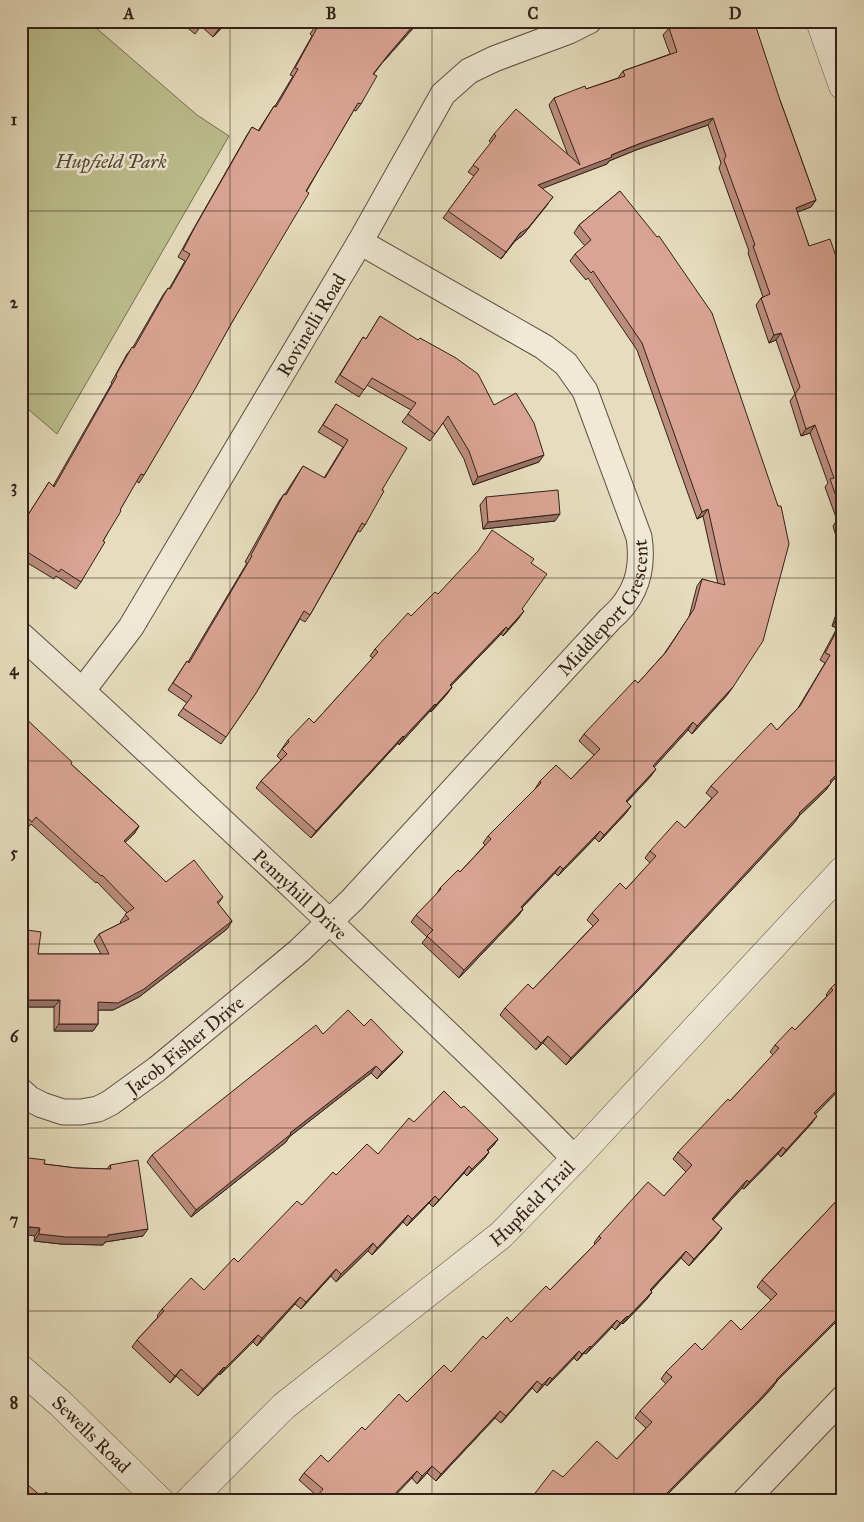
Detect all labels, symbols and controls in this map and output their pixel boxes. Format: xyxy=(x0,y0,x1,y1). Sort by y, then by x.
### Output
text: A xyxy=(123,4,135,23)
text: B xyxy=(326,4,336,23)
text: C xyxy=(528,4,539,23)
text: D xyxy=(729,4,742,23)
text: 1 xyxy=(11,110,18,129)
park label: Hupfield Park xyxy=(54,150,167,174)
street label: Rovinelli Road xyxy=(272,269,351,380)
text: 2 xyxy=(10,293,19,312)
text: 3 xyxy=(11,477,17,497)
street label: Middleport Crescent xyxy=(553,538,653,681)
text: 4 xyxy=(10,660,20,680)
text: 5 xyxy=(10,843,18,862)
street label: Pennyhill Drive xyxy=(248,845,352,945)
street label: Jacob Fisher Drive xyxy=(120,991,249,1102)
text: 6 xyxy=(10,1027,19,1046)
street label: Hupfield Trail xyxy=(485,1155,580,1252)
text: 7 xyxy=(10,1210,19,1229)
street label: Sewells Road xyxy=(47,1391,136,1478)
text: 8 xyxy=(10,1393,18,1412)

